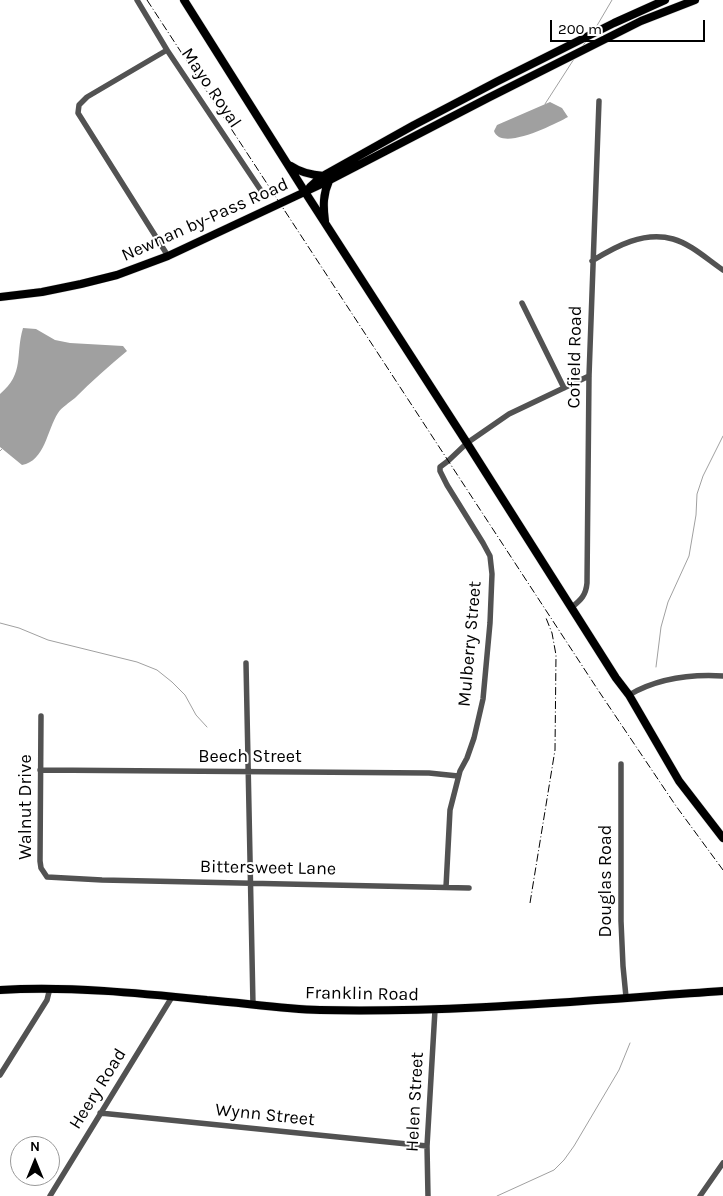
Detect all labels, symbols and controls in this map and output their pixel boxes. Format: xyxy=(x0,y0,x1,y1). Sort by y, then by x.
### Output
scale bar xyxy=(553,10,708,42)
text: 200 m xyxy=(558,20,602,38)
street label: Mayo Royal xyxy=(176,44,246,132)
street label: Newnan by-Pass Road xyxy=(118,173,292,267)
street label: Cofield Road xyxy=(563,305,587,409)
street label: Mulberry Street xyxy=(454,580,486,708)
street label: Beech Street xyxy=(198,746,302,768)
street label: Walnut Drive xyxy=(15,754,37,860)
street label: Douglas Road xyxy=(595,825,617,937)
street label: Bittersweet Lane xyxy=(200,856,336,880)
street label: Franklin Road xyxy=(305,982,419,1006)
street label: Heery Road xyxy=(65,1045,131,1133)
street label: Helen Street xyxy=(402,1051,428,1153)
street label: Wynn Street xyxy=(214,1099,316,1131)
north arrow xyxy=(10,1136,60,1186)
text: N xyxy=(30,1138,40,1155)

